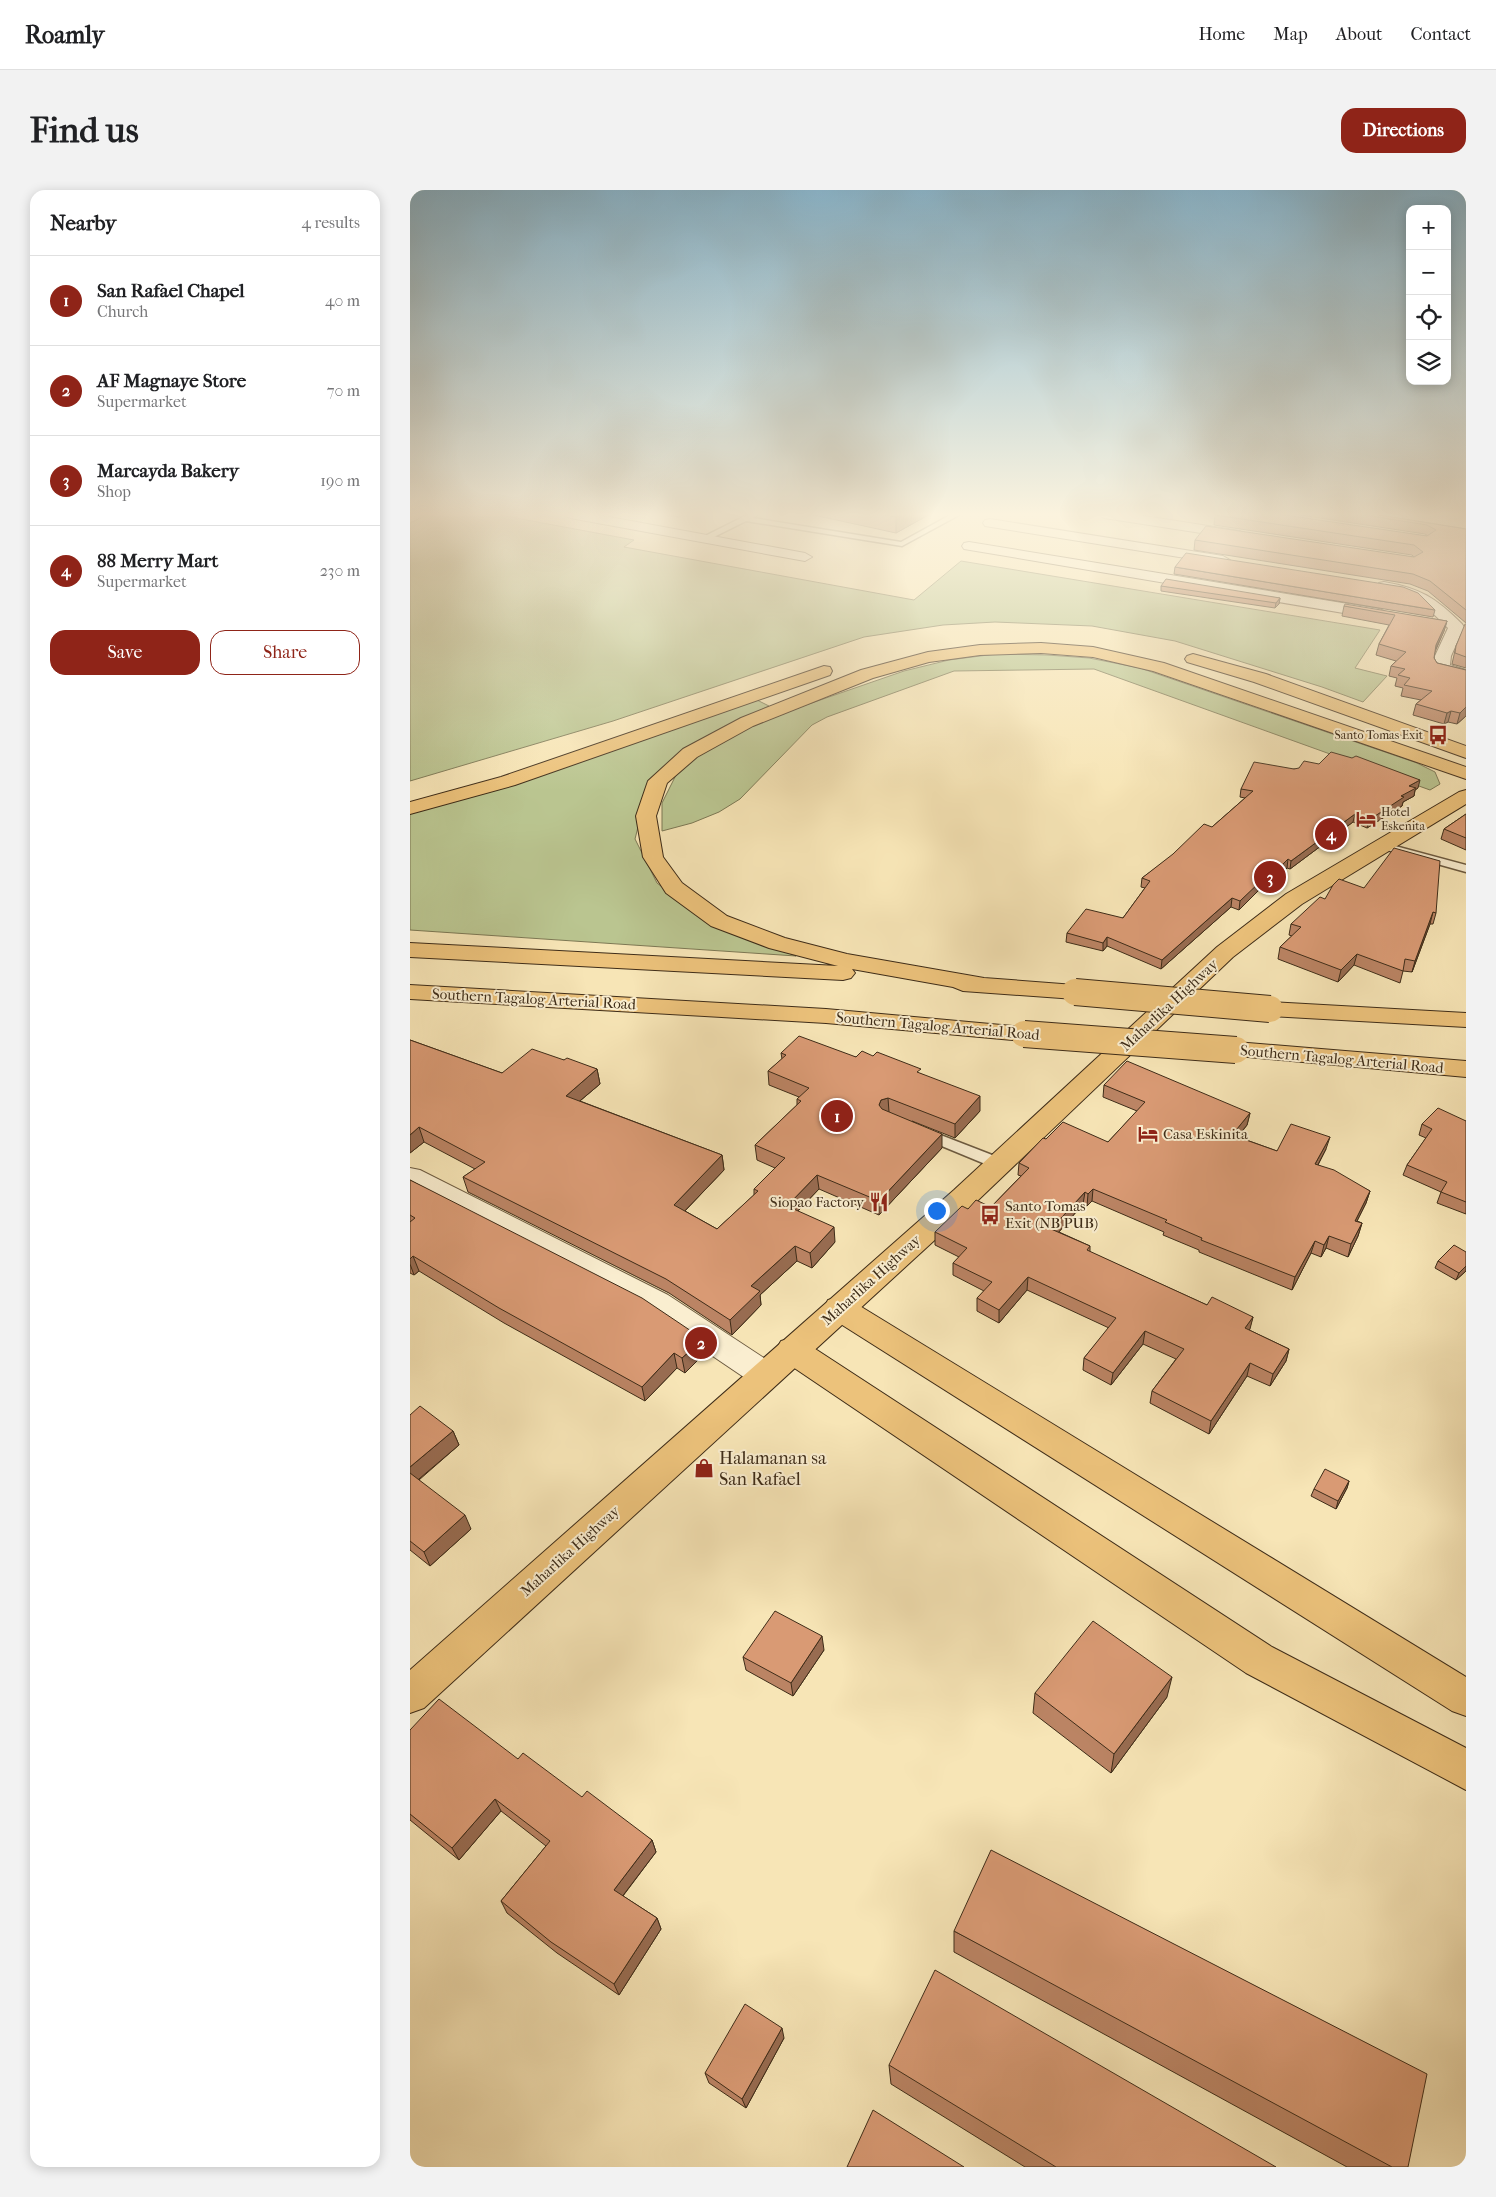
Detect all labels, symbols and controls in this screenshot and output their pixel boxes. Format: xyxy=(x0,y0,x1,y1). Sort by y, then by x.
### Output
text: Roamly xyxy=(25,21,104,49)
text: Home xyxy=(1198,24,1245,45)
text: Map xyxy=(1273,24,1308,45)
text: About xyxy=(1336,24,1382,45)
text: Contact xyxy=(1410,24,1471,45)
button: Directions xyxy=(1341,108,1466,153)
text: Find us xyxy=(30,110,139,151)
map controls xyxy=(1406,205,1451,385)
button: + xyxy=(1406,205,1451,250)
text: Nearby xyxy=(50,211,116,235)
text: 4 results xyxy=(302,213,360,232)
button: − xyxy=(1406,250,1451,295)
text: San Rafael Chapel xyxy=(97,280,244,302)
text: 1 xyxy=(63,291,69,310)
text: 40 m xyxy=(325,291,360,310)
button: locate xyxy=(1406,295,1451,340)
text: Church xyxy=(97,302,148,321)
button: layers xyxy=(1406,340,1451,385)
text: AF Magnaye Store xyxy=(97,370,246,392)
text: 2 xyxy=(62,381,70,400)
text: 70 m xyxy=(327,381,360,400)
text: Supermarket xyxy=(97,392,187,411)
text: Marcayda Bakery xyxy=(97,460,239,482)
text: 3 xyxy=(63,471,69,490)
text: 190 m xyxy=(320,471,360,490)
text: Shop xyxy=(97,482,131,501)
text: 88 Merry Mart xyxy=(97,550,218,572)
text: 4 xyxy=(61,561,71,580)
text: 230 m xyxy=(320,561,360,580)
text: Supermarket xyxy=(97,572,187,591)
button: Save xyxy=(50,630,200,675)
button: Share xyxy=(210,630,360,675)
bus stop icon: Santo Tomas Exit xyxy=(1427,724,1449,746)
place label: Santo Tomas Exit xyxy=(1335,728,1424,742)
place label: Hotel Eskenita xyxy=(1381,805,1425,833)
hotel icon: Hotel Eskenita xyxy=(1355,808,1377,830)
pin: 4 xyxy=(1315,815,1347,853)
pin: 3 xyxy=(1254,858,1286,896)
street label: Maharlika Highway xyxy=(1117,955,1222,1055)
street label: Southern Tagalog Arterial Road xyxy=(432,985,637,1013)
street label: Southern Tagalog Arterial Road xyxy=(836,1008,1041,1044)
street label: Southern Tagalog Arterial Road xyxy=(1240,1041,1445,1077)
pin: 1 xyxy=(821,1097,853,1135)
hotel icon: Casa Eskinita xyxy=(1137,1123,1159,1145)
place label: Casa Eskinita xyxy=(1163,1125,1249,1143)
restaurant icon: Siopao Factory xyxy=(868,1191,890,1213)
place label: Siopao Factory xyxy=(770,1193,865,1211)
place label: Santo Tomas Exit (NB PUB) xyxy=(1005,1197,1098,1232)
your location xyxy=(924,1198,950,1224)
bus stop icon: Santo Tomas Exit (NB PUB) xyxy=(979,1204,1001,1226)
street label: Maharlika Highway xyxy=(818,1230,925,1329)
pin: 2 xyxy=(685,1324,717,1362)
place label: Halamanan sa San Rafael xyxy=(719,1448,827,1490)
shop icon: Halamanan sa San Rafael xyxy=(693,1457,715,1479)
street label: Maharlika Highway xyxy=(517,1501,624,1600)

